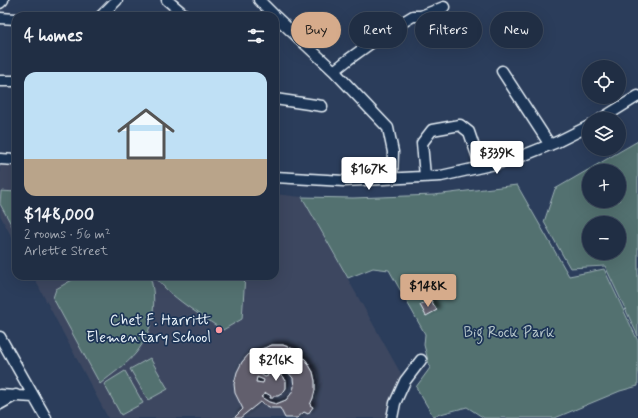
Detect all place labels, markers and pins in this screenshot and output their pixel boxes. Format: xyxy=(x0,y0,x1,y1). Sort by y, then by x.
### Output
pin: $339K xyxy=(469,141,525,175)
pin: $167K xyxy=(341,157,397,191)
pin: $148K xyxy=(400,274,456,308)
place label: Chet F. Harritt Elementary School xyxy=(86,311,212,348)
marker: Chet F. Harritt Elementary School xyxy=(214,325,224,335)
pin: $216K xyxy=(248,348,304,382)

